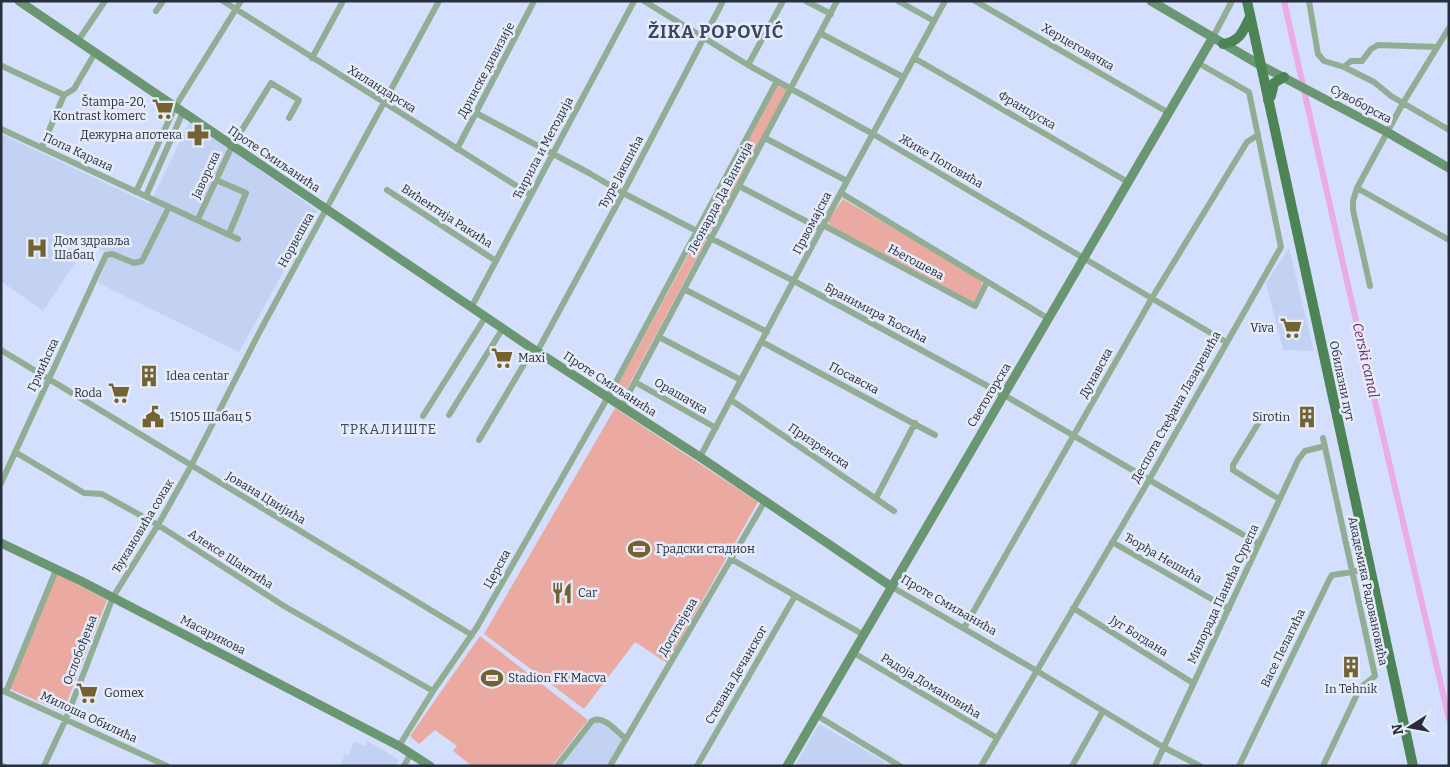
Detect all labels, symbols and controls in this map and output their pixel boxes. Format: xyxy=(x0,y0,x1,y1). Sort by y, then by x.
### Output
street label: Дринске дивизије xyxy=(455,20,517,120)
district label: ŽIKA POPOVIĆ xyxy=(648,20,784,43)
street label: Херцеговачка xyxy=(1039,21,1117,74)
street label: Хиландарска xyxy=(345,62,419,116)
street label: Сувоборска xyxy=(1328,82,1395,126)
street label: Француска xyxy=(996,88,1059,132)
place label: Štampa-20, Kontrast komerc xyxy=(53,94,146,123)
street label: Ћирила и Методија xyxy=(510,94,576,202)
supermarket icon: Štampa-20, Kontrast komerc xyxy=(150,96,176,122)
pharmacy icon: Дежурна апотека xyxy=(185,122,211,148)
street label: Проте Смиљанића xyxy=(225,123,323,195)
place label: Дежурна апотека xyxy=(81,128,182,142)
street label: Попа Карана xyxy=(41,130,116,175)
street label: Жике Поповића xyxy=(896,131,986,191)
street label: Ђуре Јакшића xyxy=(596,133,646,211)
street label: Леонарда Да Винчија xyxy=(684,139,756,257)
street label: Јаворска xyxy=(189,149,223,202)
street label: Вићентија Ракића xyxy=(399,181,496,251)
street label: Првомајска xyxy=(790,189,834,257)
street label: Норвешка xyxy=(275,210,317,270)
place label: Дом здравља Шабац xyxy=(54,234,130,262)
hospital icon: Дом здравља Шабац xyxy=(24,235,50,261)
street label: Његошева xyxy=(885,241,947,283)
street label: Бранимира Ћосића xyxy=(822,280,930,346)
supermarket icon: Viva xyxy=(1278,315,1304,341)
place label: Viva xyxy=(1250,321,1274,335)
water label: Cerski canal xyxy=(1349,321,1382,399)
street label: Деспота Стефана Лазаревића xyxy=(1128,328,1224,485)
street label: Грмићска xyxy=(25,336,62,394)
street label: Обилазни пут xyxy=(1327,339,1357,423)
supermarket icon: Maxi xyxy=(489,345,515,371)
street label: Дунавска xyxy=(1077,345,1116,400)
street label: Проте Смиљанића xyxy=(561,349,660,420)
place label: Maxi xyxy=(518,351,546,365)
street label: Посавска xyxy=(827,359,882,397)
street label: Светогорска xyxy=(964,360,1014,430)
building icon: Idea centar xyxy=(136,363,162,389)
place label: Idea centar xyxy=(166,369,230,383)
street label: Орашачка xyxy=(652,375,711,417)
supermarket icon: Roda xyxy=(106,380,132,406)
place label: Roda xyxy=(74,386,102,400)
public building icon: 15105 Шабац 5 xyxy=(140,404,166,430)
building icon: Sirotin xyxy=(1294,404,1320,430)
place label: 15105 Шабац 5 xyxy=(170,410,252,424)
place label: Sirotin xyxy=(1252,410,1290,424)
street label: Призренска xyxy=(786,420,853,472)
district label: ТРКАЛИШТЕ xyxy=(341,421,437,438)
street label: Јована Цвијића xyxy=(223,468,309,527)
street label: Ђукановића сокак xyxy=(109,476,177,576)
street label: Академика Радовановића xyxy=(1345,515,1391,667)
street label: Милорада Панића Сурепа xyxy=(1184,522,1262,666)
street label: Алексе Шантића xyxy=(186,526,276,592)
street label: Ђорђа Нешића xyxy=(1122,530,1205,586)
sports icon: Градски стадион xyxy=(626,536,652,562)
place label: Градски стадион xyxy=(656,542,755,556)
street label: Церска xyxy=(481,547,514,591)
street label: Проте Смиљанића xyxy=(899,572,1000,638)
restaurant icon: Car xyxy=(549,580,575,606)
place label: Car xyxy=(578,586,598,600)
street label: Доситејева xyxy=(656,595,700,658)
street label: Васе Пелагића xyxy=(1258,606,1308,690)
street label: Југ Богдана xyxy=(1107,612,1171,660)
street label: Ослобођења xyxy=(60,613,100,687)
street label: Масарикова xyxy=(178,613,248,658)
street label: Стевана Дечанског xyxy=(702,623,770,727)
street label: Радоја Домановића xyxy=(879,651,984,722)
building icon: In Tehnik xyxy=(1338,654,1364,680)
sports icon: Stadion FK Macva xyxy=(479,665,505,691)
place label: Stadion FK Macva xyxy=(508,671,607,685)
supermarket icon: Gomex xyxy=(74,680,100,706)
place label: In Tehnik xyxy=(1325,682,1378,696)
place label: Gomex xyxy=(104,686,144,700)
street label: Милоша Обилића xyxy=(38,688,140,746)
north arrow xyxy=(1385,702,1435,752)
text: N xyxy=(1388,722,1407,736)

